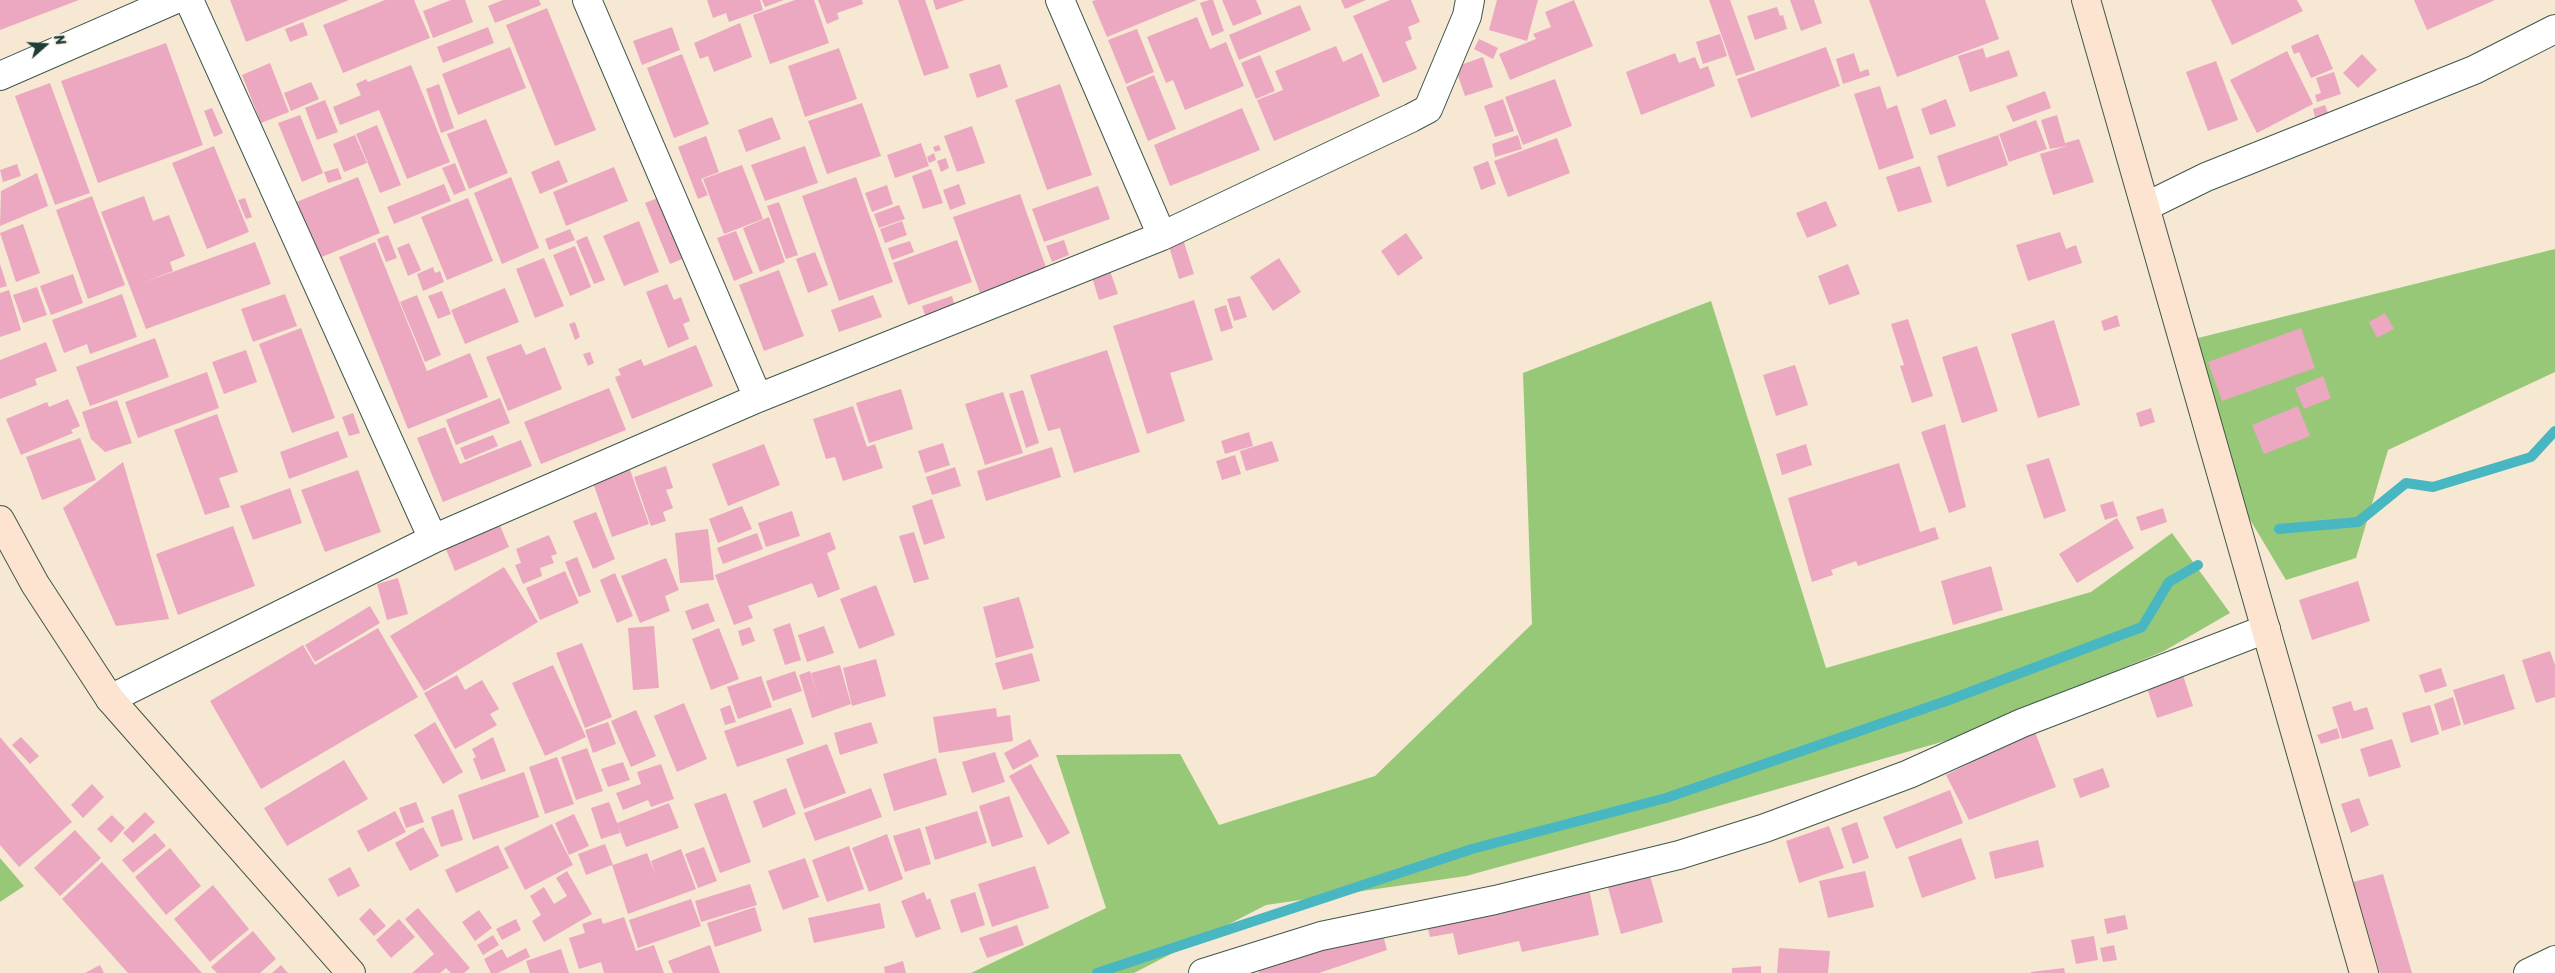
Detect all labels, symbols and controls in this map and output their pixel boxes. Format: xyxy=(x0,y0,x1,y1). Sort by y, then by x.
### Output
north arrow xyxy=(20,20,70,70)
text: N xyxy=(46,31,73,49)

